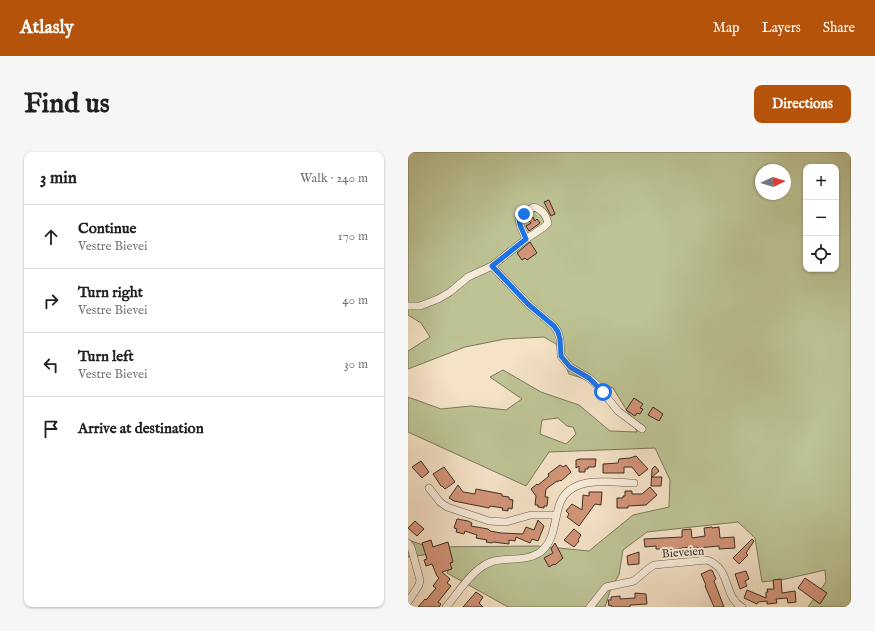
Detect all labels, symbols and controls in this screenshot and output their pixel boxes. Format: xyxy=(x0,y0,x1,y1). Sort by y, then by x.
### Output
text: Atlasly xyxy=(20,16,74,40)
text: Map xyxy=(713,19,740,37)
text: Layers xyxy=(762,19,801,37)
text: Share xyxy=(823,19,855,37)
button: Directions xyxy=(754,85,851,123)
text: Find us xyxy=(24,87,110,122)
north arrow xyxy=(755,164,791,200)
map controls xyxy=(803,164,839,272)
button: + xyxy=(803,164,839,200)
text: 3 min xyxy=(40,168,77,189)
text: Walk · 240 m xyxy=(300,170,368,187)
button: − xyxy=(803,200,839,236)
route end xyxy=(515,205,533,223)
text: Continue xyxy=(78,219,136,238)
icon: ahead xyxy=(40,226,62,248)
text: 170 m xyxy=(338,228,368,245)
button: locate xyxy=(803,236,839,272)
text: Vestre Bievei xyxy=(78,238,148,255)
text: Turn right xyxy=(78,283,143,302)
icon: right xyxy=(40,290,62,312)
text: 40 m xyxy=(342,292,368,309)
text: Vestre Bievei xyxy=(78,302,148,319)
text: Turn left xyxy=(78,347,134,366)
icon: left xyxy=(40,354,62,376)
text: 30 m xyxy=(344,356,368,373)
text: Vestre Bievei xyxy=(78,366,148,383)
route start xyxy=(594,383,612,401)
icon: arrive xyxy=(40,418,62,440)
text: Arrive at destination xyxy=(78,419,204,438)
street label: Bieveien xyxy=(661,543,705,561)

